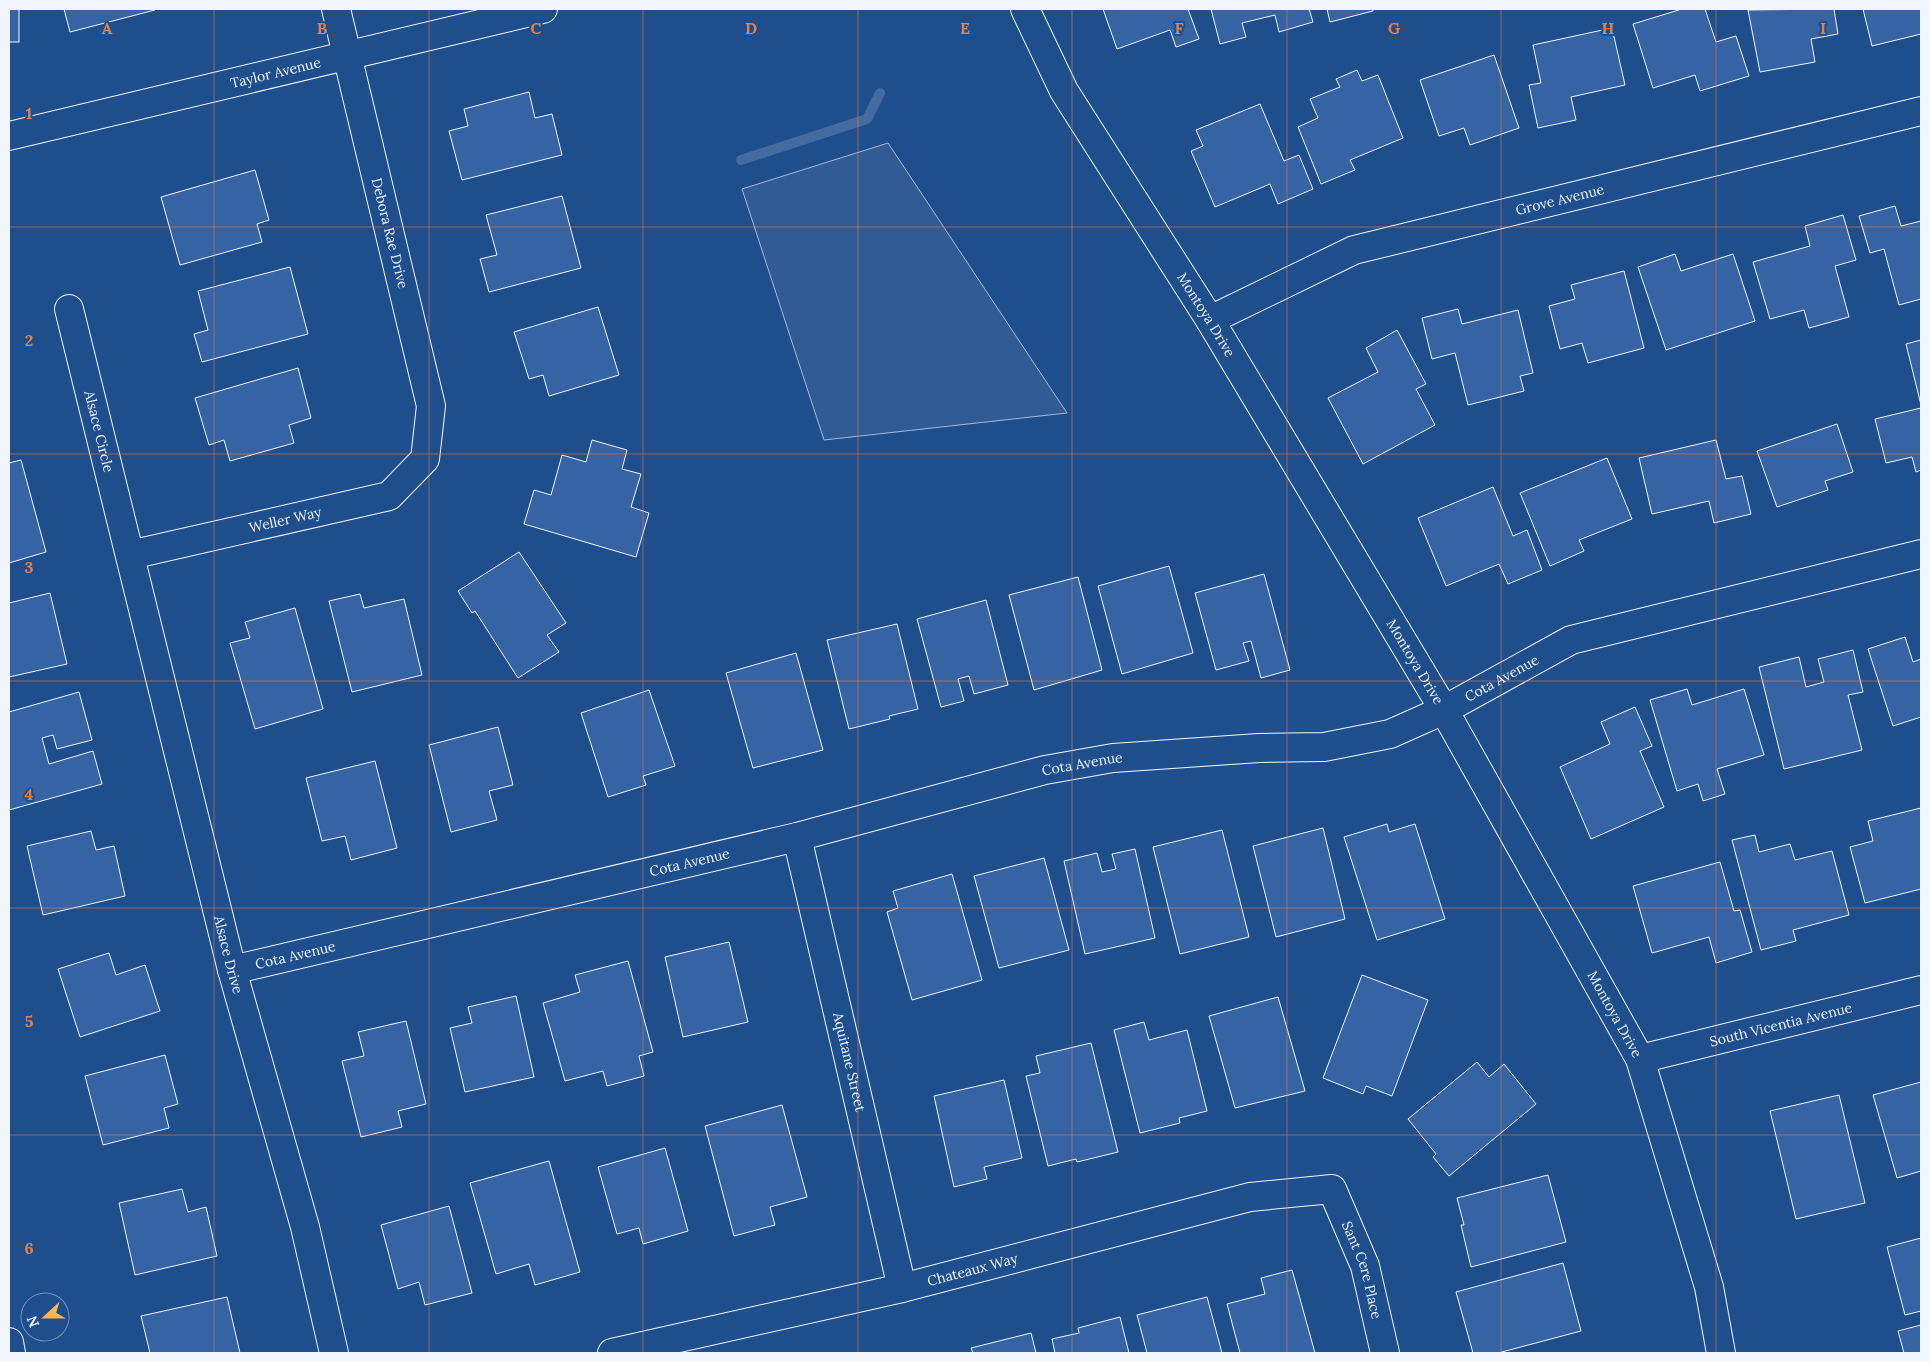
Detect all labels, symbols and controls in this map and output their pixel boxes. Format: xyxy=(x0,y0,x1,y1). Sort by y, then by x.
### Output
text: A xyxy=(102,18,113,38)
text: B xyxy=(317,18,328,38)
text: C xyxy=(530,18,542,38)
text: D xyxy=(745,18,757,38)
text: E xyxy=(960,18,970,38)
text: F xyxy=(1174,18,1184,38)
text: G xyxy=(1388,18,1400,38)
text: H xyxy=(1602,18,1615,38)
text: I xyxy=(1820,18,1826,38)
street label: Taylor Avenue xyxy=(229,53,323,92)
text: 1 xyxy=(26,103,32,123)
street label: Debora Rae Drive xyxy=(368,176,413,291)
street label: Grove Avenue xyxy=(1514,180,1606,219)
street label: Montoya Drive xyxy=(1173,269,1239,361)
text: 2 xyxy=(25,330,33,350)
street label: Alsace Circle xyxy=(80,388,118,474)
street label: Weller Way xyxy=(247,503,324,537)
text: 3 xyxy=(25,557,34,577)
street label: Montoya Drive xyxy=(1383,616,1448,708)
street label: Cota Avenue xyxy=(1462,650,1542,706)
street label: Cota Avenue xyxy=(1040,748,1124,779)
text: 4 xyxy=(25,784,34,804)
street label: Cota Avenue xyxy=(648,844,732,880)
street label: Alsace Drive xyxy=(210,913,247,996)
street label: Cota Avenue xyxy=(253,937,338,973)
street label: Montoya Drive xyxy=(1583,968,1646,1061)
street label: South Vicentia Avenue xyxy=(1708,998,1854,1051)
street label: Aquitane Street xyxy=(829,1010,870,1114)
text: 5 xyxy=(25,1011,34,1031)
street label: Sant Cere Place xyxy=(1338,1218,1386,1321)
text: 6 xyxy=(24,1238,34,1258)
street label: Chateaux Way xyxy=(925,1249,1020,1290)
north arrow xyxy=(20,1292,70,1342)
text: N xyxy=(22,1313,43,1330)

